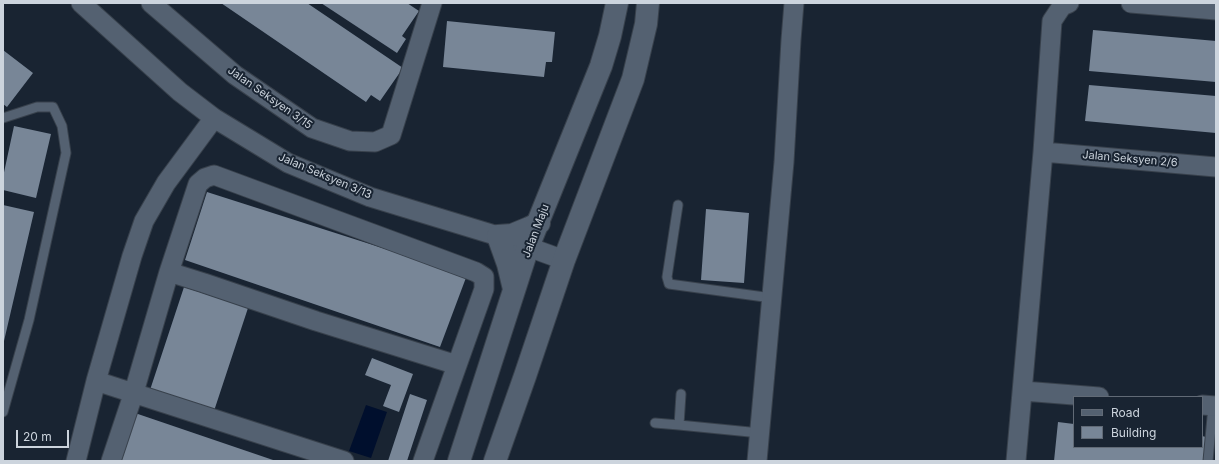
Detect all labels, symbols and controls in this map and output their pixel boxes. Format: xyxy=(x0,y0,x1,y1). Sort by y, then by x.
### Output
street label: Jalan Seksyen 3/15 xyxy=(225,64,315,132)
street label: Jalan Seksyen 2/6 xyxy=(1082,148,1178,170)
street label: Jalan Seksyen 3/13 xyxy=(276,150,374,202)
street label: Jalan Maju xyxy=(520,202,552,260)
legend xyxy=(1073,396,1203,448)
text: Road xyxy=(1111,405,1140,420)
scale bar xyxy=(18,422,71,448)
text: Building xyxy=(1111,425,1156,440)
text: 20 m xyxy=(23,429,52,444)

